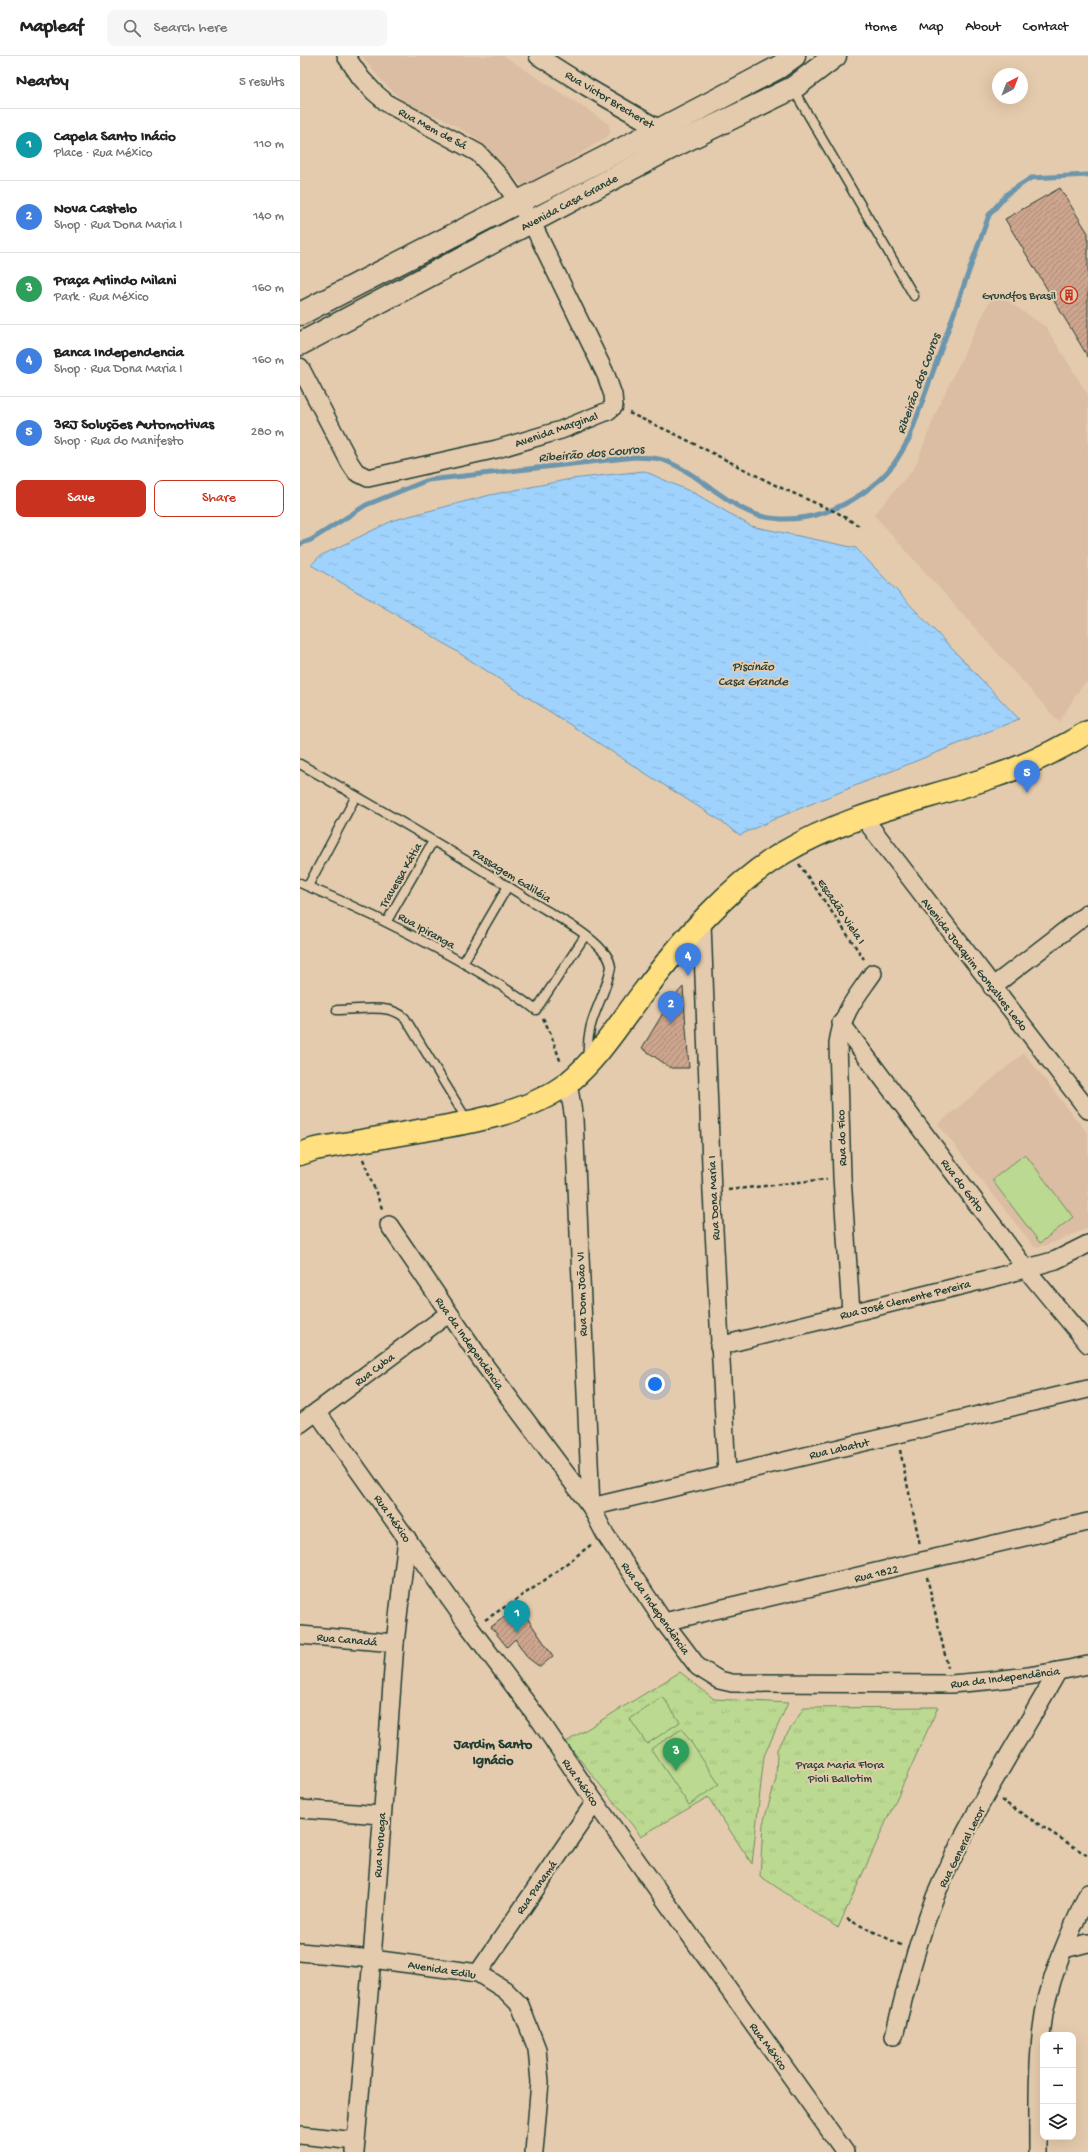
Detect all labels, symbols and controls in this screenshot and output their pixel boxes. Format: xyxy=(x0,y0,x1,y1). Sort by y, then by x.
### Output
search box xyxy=(107,10,387,46)
text: Mapleaf xyxy=(20,16,83,39)
icon: search xyxy=(121,17,143,39)
text: Search here xyxy=(153,19,227,37)
text: Home xyxy=(865,19,897,36)
text: Map xyxy=(919,19,943,36)
text: About xyxy=(965,19,1001,36)
text: Contact xyxy=(1023,19,1068,36)
north arrow xyxy=(992,68,1028,104)
street label: Rua Victor Brecheret xyxy=(562,69,657,133)
text: Nearby xyxy=(16,72,69,92)
text: 5 results xyxy=(239,75,284,90)
street label: Rua Mem de Sá xyxy=(395,106,469,154)
text: Capela Santo Inácio xyxy=(54,128,176,146)
text: 1 xyxy=(26,137,32,152)
text: 110 m xyxy=(254,137,284,152)
text: Place · Rua México xyxy=(54,146,152,161)
street label: Avenida Casa Grande xyxy=(519,172,622,235)
text: Nova Castelo xyxy=(54,200,137,218)
text: 2 xyxy=(26,209,32,224)
text: 140 m xyxy=(253,209,284,224)
text: Shop · Rua Dona Maria I xyxy=(54,218,182,233)
text: Praça Arlindo Milani xyxy=(54,272,177,290)
text: 3 xyxy=(26,281,32,296)
text: 160 m xyxy=(252,281,284,296)
building icon: Grundfos Brasil xyxy=(1059,285,1079,305)
text: Park · Rua México xyxy=(54,290,149,305)
place label: Grundfos Brasil xyxy=(982,290,1056,304)
water label: Ribeirão dos Couros xyxy=(894,330,945,436)
text: Banca Independencia xyxy=(54,344,184,362)
text: 4 xyxy=(26,353,32,368)
text: 160 m xyxy=(252,353,284,368)
text: Shop · Rua Dona Maria I xyxy=(54,362,182,377)
street label: Avenida Marginal xyxy=(513,410,600,452)
text: 3RJ Soluções Automotivas xyxy=(54,416,214,434)
text: 5 xyxy=(26,425,32,440)
text: 280 m xyxy=(251,425,284,440)
text: Shop · Rua do Manifesto xyxy=(54,434,184,449)
water label: Ribeirão dos Couros xyxy=(538,442,646,467)
button: Save xyxy=(16,480,146,517)
button: Share xyxy=(154,480,284,517)
water label: Piscinão Casa Grande xyxy=(718,660,789,690)
pin: 5 xyxy=(1014,760,1040,793)
street label: Travessa Kátia xyxy=(377,841,426,912)
street label: Passagem Galiléia xyxy=(468,846,553,907)
street label: Escadão Viela I xyxy=(813,877,867,948)
street label: Avenida Joaquim Gonçalves Ledo xyxy=(917,896,1030,1035)
street label: Rua Ipiranga xyxy=(395,910,457,953)
pin: 4 xyxy=(675,943,701,976)
pin: 2 xyxy=(658,991,684,1024)
street label: Rua do Fico xyxy=(835,1109,851,1166)
street label: Rua Dona Maria I xyxy=(706,1155,724,1241)
street label: Rua do Grito xyxy=(937,1157,986,1216)
street label: Rua Dom João VI xyxy=(575,1251,591,1337)
street label: Rua José Clemente Pereira xyxy=(839,1278,972,1324)
street label: Rua da Independência xyxy=(431,1295,506,1393)
street label: Rua Cuba xyxy=(352,1351,398,1390)
your location xyxy=(645,1374,665,1394)
street label: Rua Labatut xyxy=(808,1436,872,1464)
street label: Rua México xyxy=(370,1493,413,1546)
street label: Rua da Independência xyxy=(617,1560,692,1658)
street label: Rua 1822 xyxy=(853,1563,900,1587)
pin: 1 xyxy=(504,1600,530,1633)
street label: Rua Canadá xyxy=(316,1631,378,1651)
street label: Rua da Independência xyxy=(950,1665,1061,1693)
district label: Jardim Santo Ignácio xyxy=(453,1737,533,1770)
pin: 3 xyxy=(663,1738,689,1771)
street label: Rua México xyxy=(558,1757,601,1810)
park label: Praça Maria Flora Pioli Ballotim xyxy=(795,1759,885,1787)
street label: Rua General Lecor xyxy=(936,1804,990,1891)
street label: Rua Noruega xyxy=(372,1812,390,1878)
street label: Rua Panamá xyxy=(514,1858,561,1918)
street label: Avenida Edilu xyxy=(407,1959,477,1983)
street label: Rua México xyxy=(746,2021,789,2074)
map controls xyxy=(1040,2032,1076,2140)
button: + xyxy=(1040,2032,1076,2068)
button: − xyxy=(1040,2068,1076,2104)
button: layers xyxy=(1040,2104,1076,2140)

